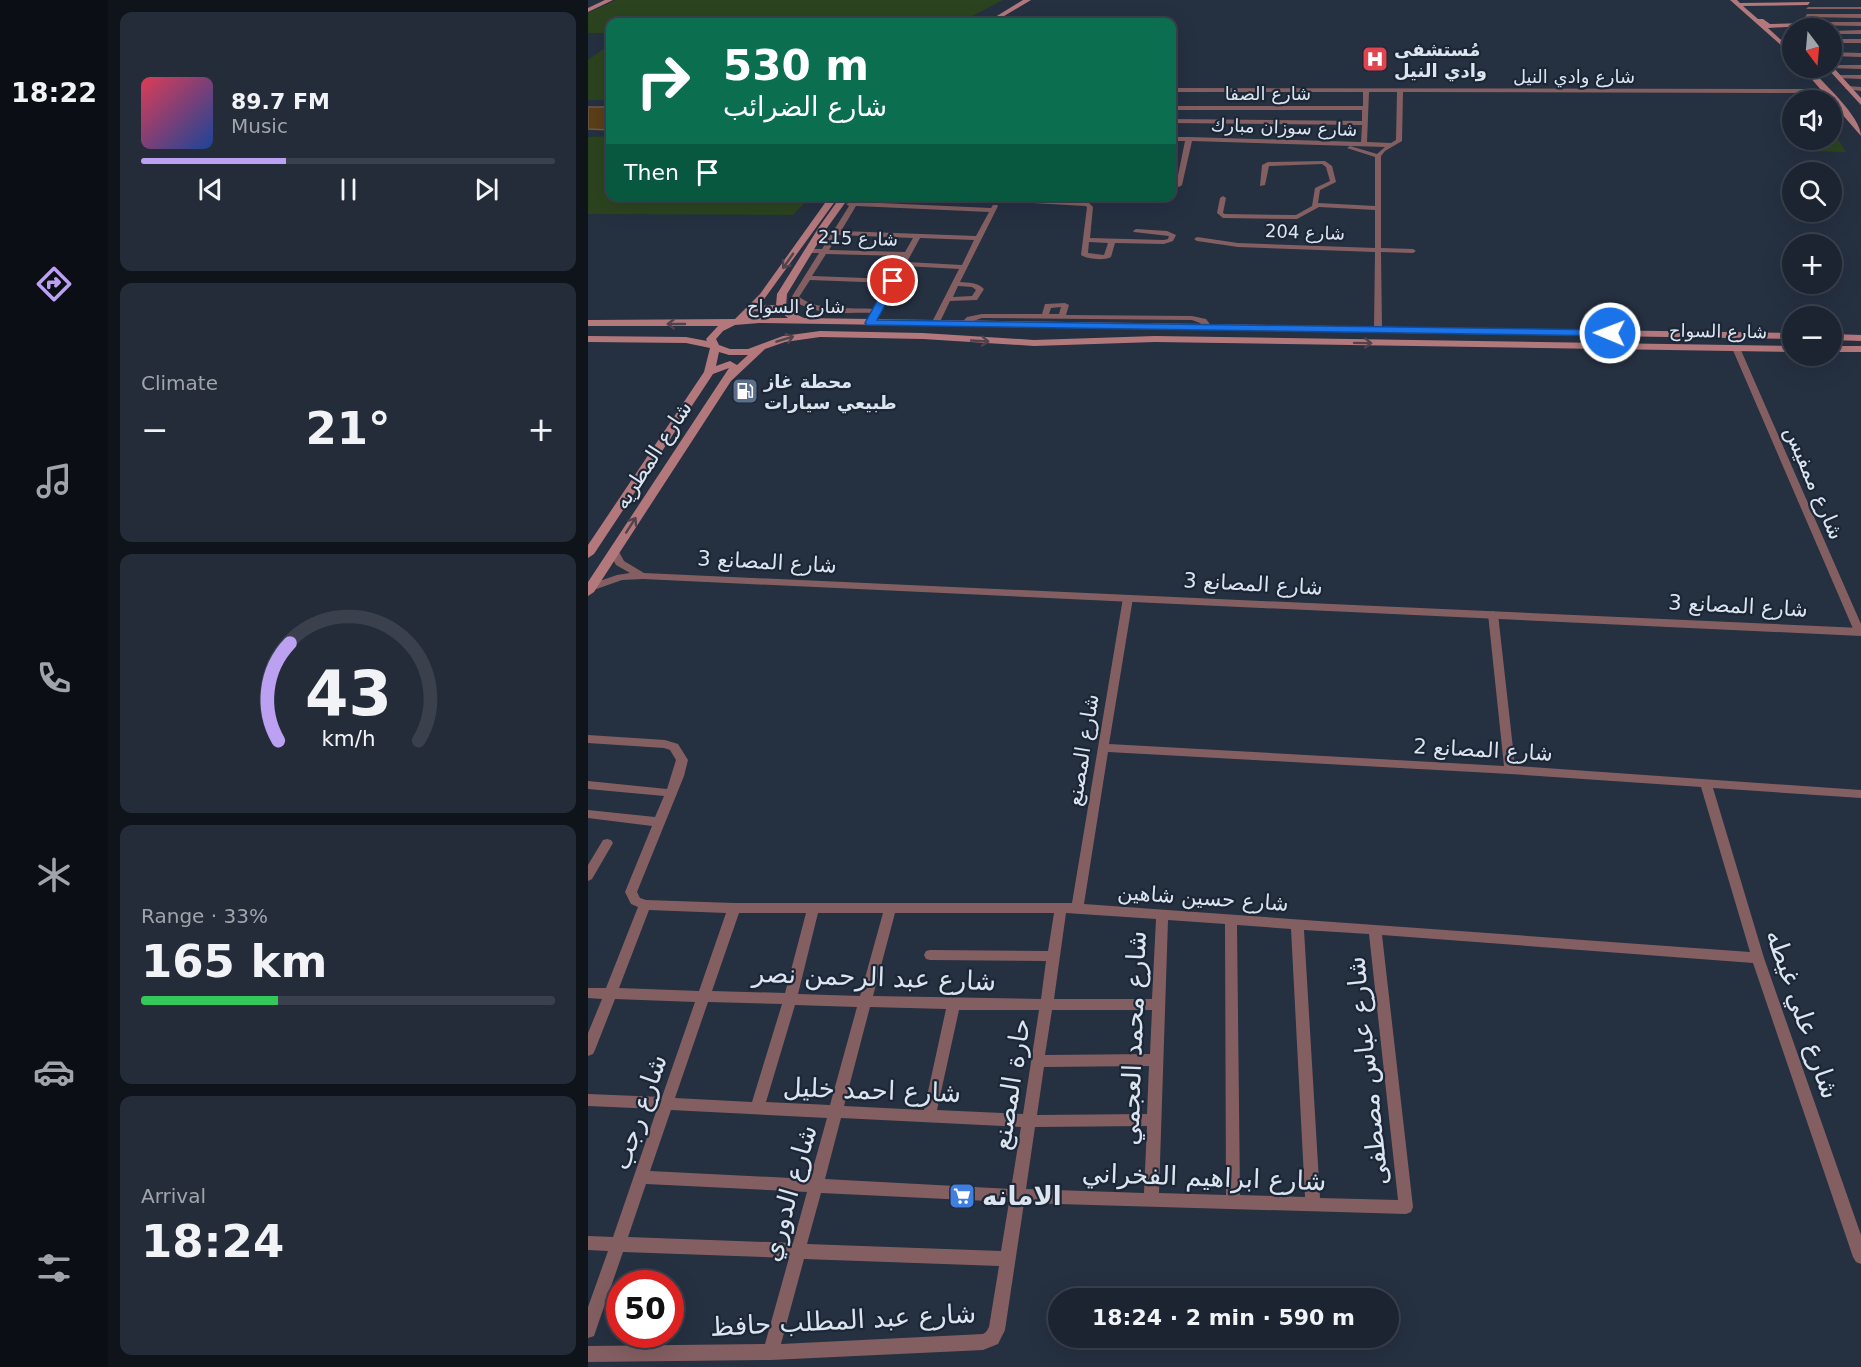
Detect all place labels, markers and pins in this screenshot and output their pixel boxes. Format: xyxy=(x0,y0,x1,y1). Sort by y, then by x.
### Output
place label: مُستشفى وادي النيل xyxy=(1394,39,1487,82)
hospital icon: مُستشفى وادي النيل xyxy=(1360,44,1390,74)
pin xyxy=(867,255,918,306)
place label: محطة غاز طبيعي سيارات xyxy=(763,371,897,414)
fuel station icon: محطة غاز طبيعي سيارات xyxy=(730,376,760,406)
supermarket icon: الامانه xyxy=(947,1181,977,1211)
place label: الامانه xyxy=(982,1181,1062,1211)

